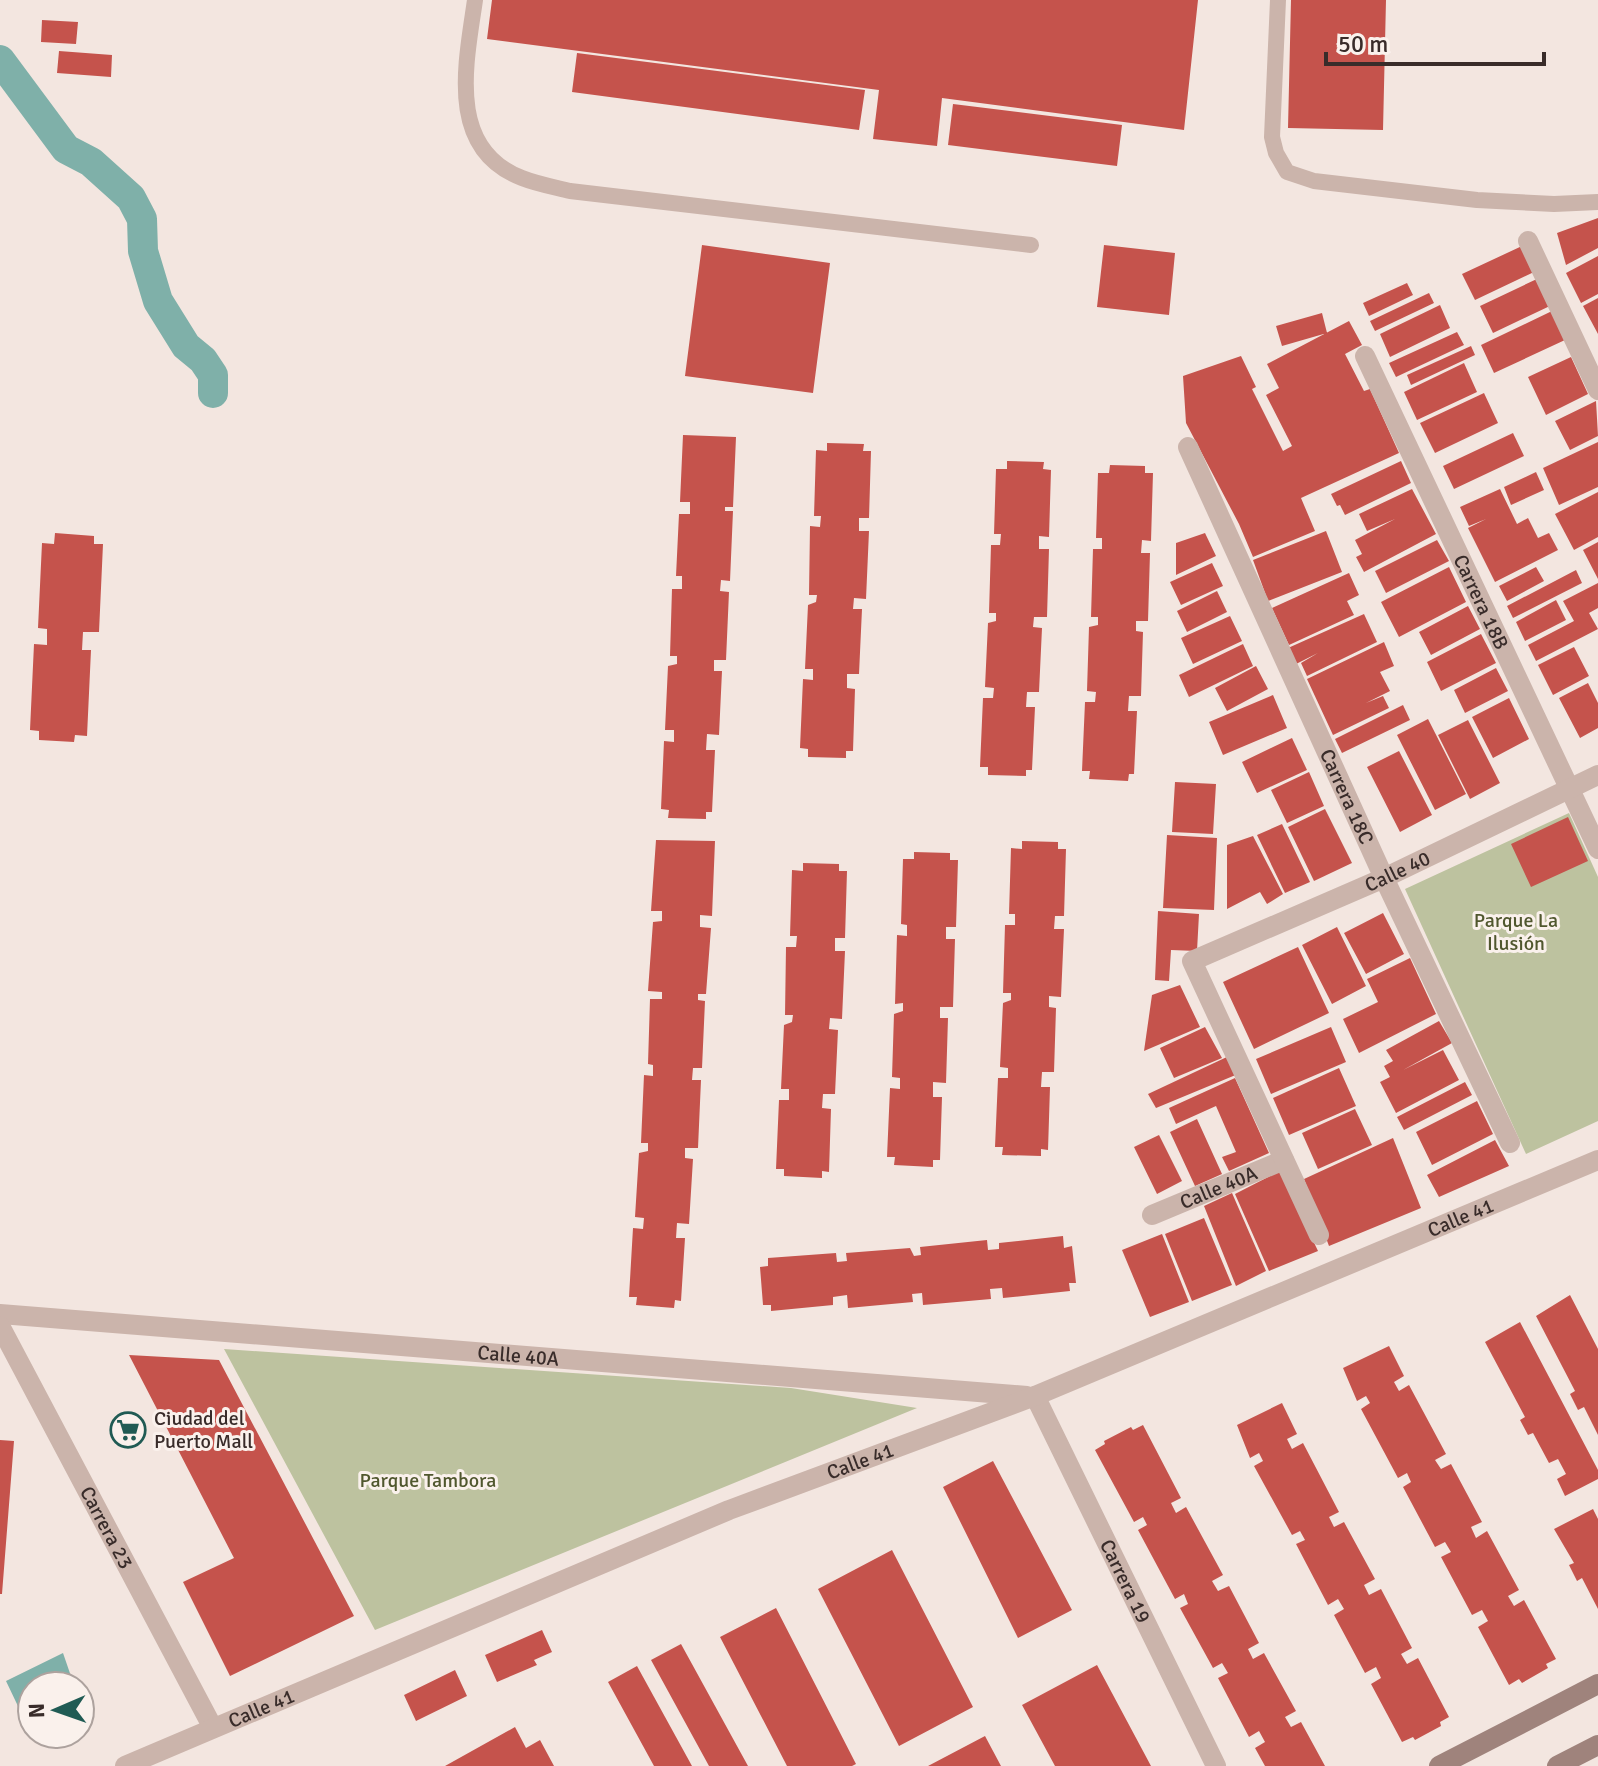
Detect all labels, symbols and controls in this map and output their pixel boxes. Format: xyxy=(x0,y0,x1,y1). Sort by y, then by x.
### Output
scale bar xyxy=(1326,16,1544,66)
text: 50 m xyxy=(1338,29,1388,59)
street label: Carrera 18B xyxy=(1448,551,1514,654)
street label: Carrera 18C xyxy=(1314,745,1379,848)
street label: Calle 40 xyxy=(1361,846,1434,898)
park label: Parque La Ilusión xyxy=(1474,908,1558,956)
street label: Calle 40A xyxy=(1176,1161,1261,1215)
street label: Calle 41 xyxy=(1424,1193,1498,1243)
street label: Calle 40A xyxy=(477,1340,560,1372)
place label: Ciudad del Puerto Mall xyxy=(154,1406,253,1454)
supermarket icon: Ciudad del Puerto Mall xyxy=(109,1411,147,1449)
street label: Calle 41 xyxy=(823,1438,897,1485)
park label: Parque Tambora xyxy=(360,1468,496,1493)
street label: Carrera 23 xyxy=(74,1482,138,1573)
street label: Carrera 19 xyxy=(1094,1535,1156,1627)
north arrow xyxy=(16,1670,96,1750)
street label: Calle 41 xyxy=(225,1684,298,1734)
text: N xyxy=(23,1703,50,1719)

